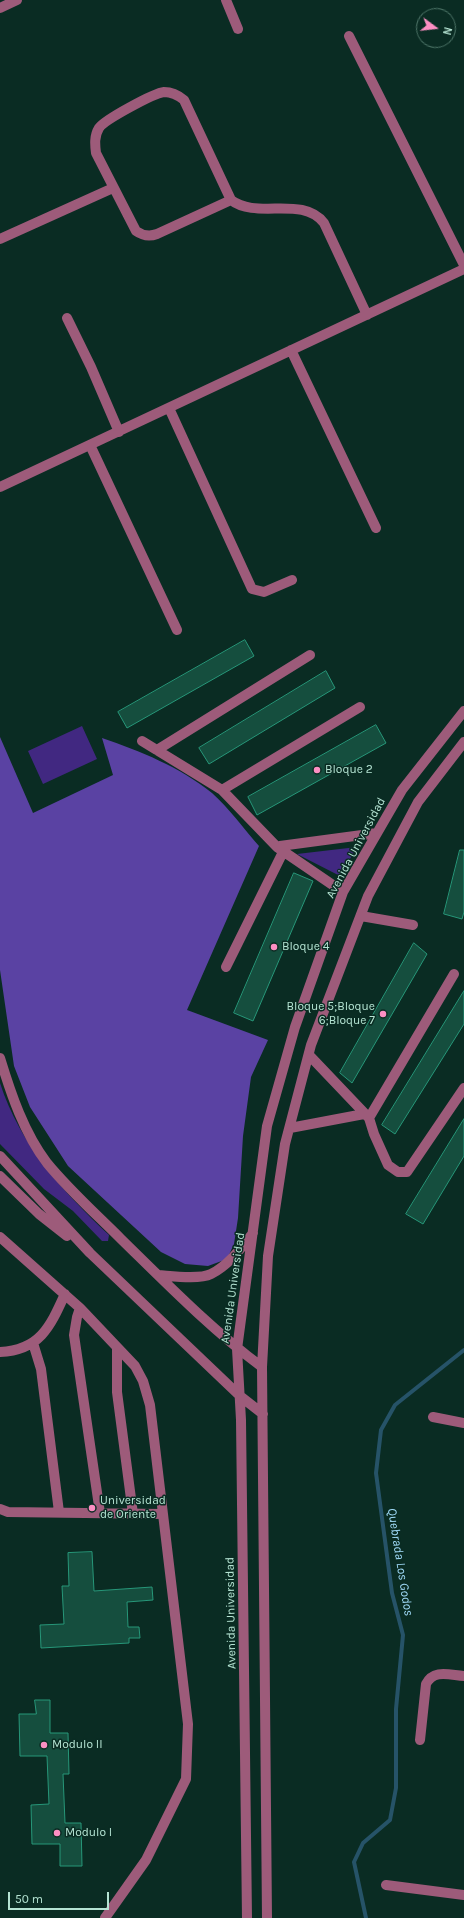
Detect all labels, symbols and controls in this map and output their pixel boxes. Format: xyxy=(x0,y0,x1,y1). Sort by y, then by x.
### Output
north arrow xyxy=(416,8,456,48)
text: N xyxy=(440,25,454,36)
place label: Bloque 2 xyxy=(325,763,373,777)
marker: Bloque 2 xyxy=(312,765,322,775)
street label: Avenida Universidad xyxy=(323,795,389,901)
place label: Bloque 4 xyxy=(282,940,329,954)
marker: Bloque 4 xyxy=(269,942,279,952)
place label: Bloque 5;Bloque 6;Bloque 7 xyxy=(287,1000,375,1028)
marker: Bloque 5;Bloque 6;Bloque 7 xyxy=(378,1009,388,1019)
street label: Avenida Universidad xyxy=(218,1231,248,1345)
place label: Universidad de Oriente xyxy=(100,1494,166,1522)
marker: Universidad de Oriente xyxy=(87,1503,97,1513)
water label: Quebrada Los Godos xyxy=(384,1507,416,1617)
street label: Avenida Universidad xyxy=(223,1557,239,1669)
place label: Modulo II xyxy=(52,1738,103,1752)
marker: Modulo II xyxy=(39,1740,49,1750)
place label: Modulo I xyxy=(65,1826,112,1840)
marker: Modulo I xyxy=(52,1828,62,1838)
scale bar xyxy=(10,1884,111,1910)
text: 50 m xyxy=(15,1892,43,1906)

